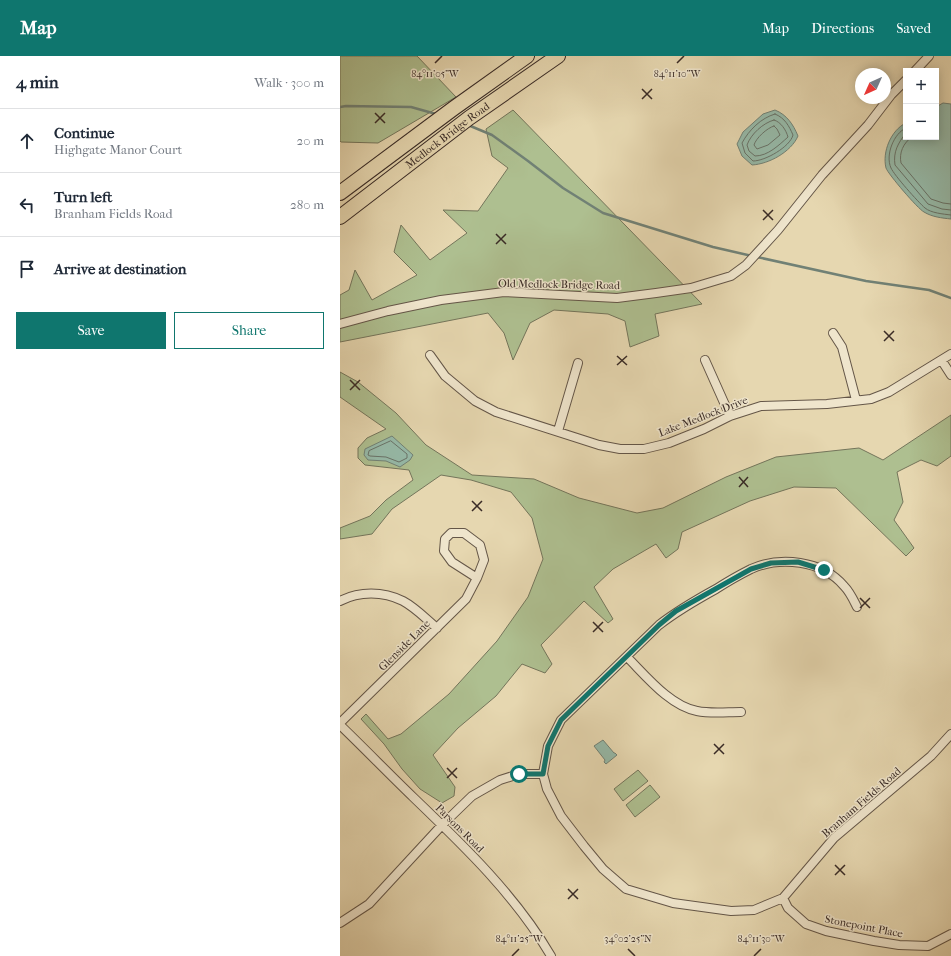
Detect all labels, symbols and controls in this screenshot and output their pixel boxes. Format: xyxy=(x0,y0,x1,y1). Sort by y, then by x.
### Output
text: Map xyxy=(20,17,56,39)
text: Map xyxy=(762,20,789,37)
text: Directions xyxy=(811,20,874,37)
text: Saved xyxy=(896,20,931,37)
text: 84°11'05"W xyxy=(411,68,460,80)
text: 84°11'10"W xyxy=(654,68,701,80)
north arrow xyxy=(855,68,891,104)
map controls xyxy=(903,68,939,140)
button: + xyxy=(903,68,939,104)
text: 4 min xyxy=(16,72,59,92)
text: Walk · 300 m xyxy=(254,75,324,90)
street label: Medlock Bridge Road xyxy=(403,99,493,171)
button: − xyxy=(903,104,939,140)
text: Continue xyxy=(54,124,114,142)
icon: ahead xyxy=(16,130,38,152)
text: 20 m xyxy=(297,133,324,148)
text: Highgate Manor Court xyxy=(54,142,182,157)
text: Turn left xyxy=(54,188,112,206)
icon: left xyxy=(16,194,38,216)
text: 280 m xyxy=(290,197,324,212)
text: Branham Fields Road xyxy=(54,206,173,221)
icon: arrive xyxy=(16,258,38,280)
text: Arrive at destination xyxy=(54,260,186,278)
street label: Old Medlock Bridge Road xyxy=(498,277,621,292)
button: Save xyxy=(16,312,166,349)
button: Share xyxy=(174,312,324,349)
street label: Lake Medlock Drive xyxy=(657,393,750,439)
route end xyxy=(815,561,833,579)
street label: Glenside Lane xyxy=(376,617,433,674)
street label: Branham Fields Road xyxy=(819,764,904,840)
route start xyxy=(510,765,528,783)
street label: Parsons Road xyxy=(433,801,487,856)
street label: Stonepoint Place xyxy=(824,913,905,941)
text: 84°11'25"W xyxy=(496,933,544,945)
text: 34°02'25"N xyxy=(604,933,652,945)
text: 84°11'30"W xyxy=(737,933,786,945)

